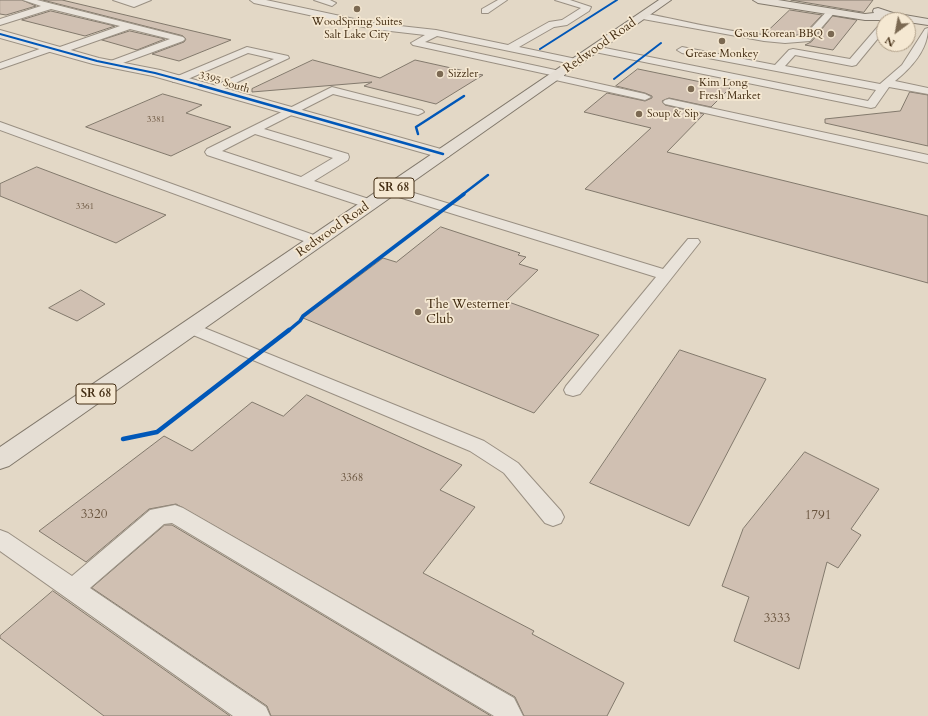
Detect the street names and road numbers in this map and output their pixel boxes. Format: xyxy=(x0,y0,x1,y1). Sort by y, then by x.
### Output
street label: Redwood Road xyxy=(561,15,639,77)
street label: 3395 South xyxy=(197,69,251,97)
road number: SR 68 xyxy=(374,178,414,198)
street label: Redwood Road xyxy=(294,199,372,261)
road number: SR 68 xyxy=(76,384,116,404)

